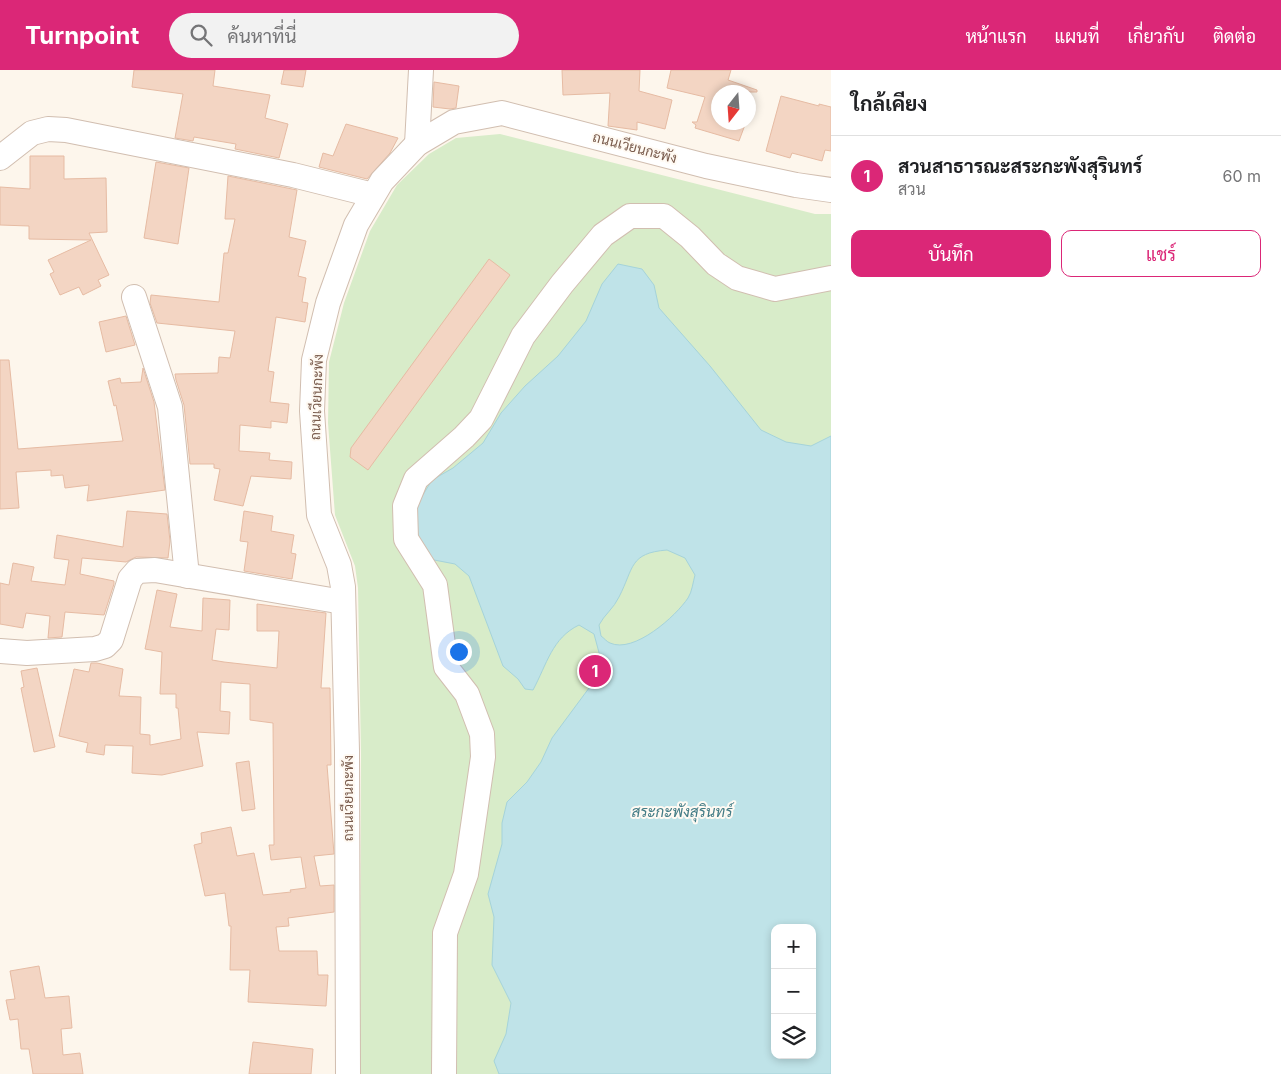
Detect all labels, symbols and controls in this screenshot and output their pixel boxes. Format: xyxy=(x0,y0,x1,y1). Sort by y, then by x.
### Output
search box xyxy=(169,13,519,58)
text: Turnpoint xyxy=(25,21,139,50)
icon: search xyxy=(187,21,215,49)
text: ค้นหาที่นี่ xyxy=(227,25,297,48)
text: หน้าแรก xyxy=(965,26,1027,47)
text: แผนที่ xyxy=(1055,26,1099,47)
text: เกี่ยวกับ xyxy=(1127,26,1185,47)
text: ติดต่อ xyxy=(1213,26,1256,47)
north arrow xyxy=(711,85,756,130)
text: ใกล้เคียง xyxy=(851,91,927,116)
street label: ถนนเวียนกะพัง xyxy=(591,128,679,166)
text: สวนสาธารณะสระกะพังสุรินทร์ xyxy=(898,155,1142,178)
text: 1 xyxy=(864,166,870,186)
text: 60 m xyxy=(1222,166,1261,186)
text: สวน xyxy=(898,179,926,199)
button: บันทึก xyxy=(851,230,1051,277)
button: แชร์ xyxy=(1061,230,1261,277)
street label: ถนนเวียนกะพัง xyxy=(306,354,326,440)
your location xyxy=(446,639,472,665)
pin: 1 xyxy=(579,652,611,690)
street label: ถนนเวียนกะพัง xyxy=(339,755,356,841)
water label: สระกะพังสุรินทร์ xyxy=(632,802,734,823)
map controls xyxy=(771,924,816,1059)
button: + xyxy=(771,924,816,969)
button: − xyxy=(771,969,816,1014)
button: layers xyxy=(771,1014,816,1059)

